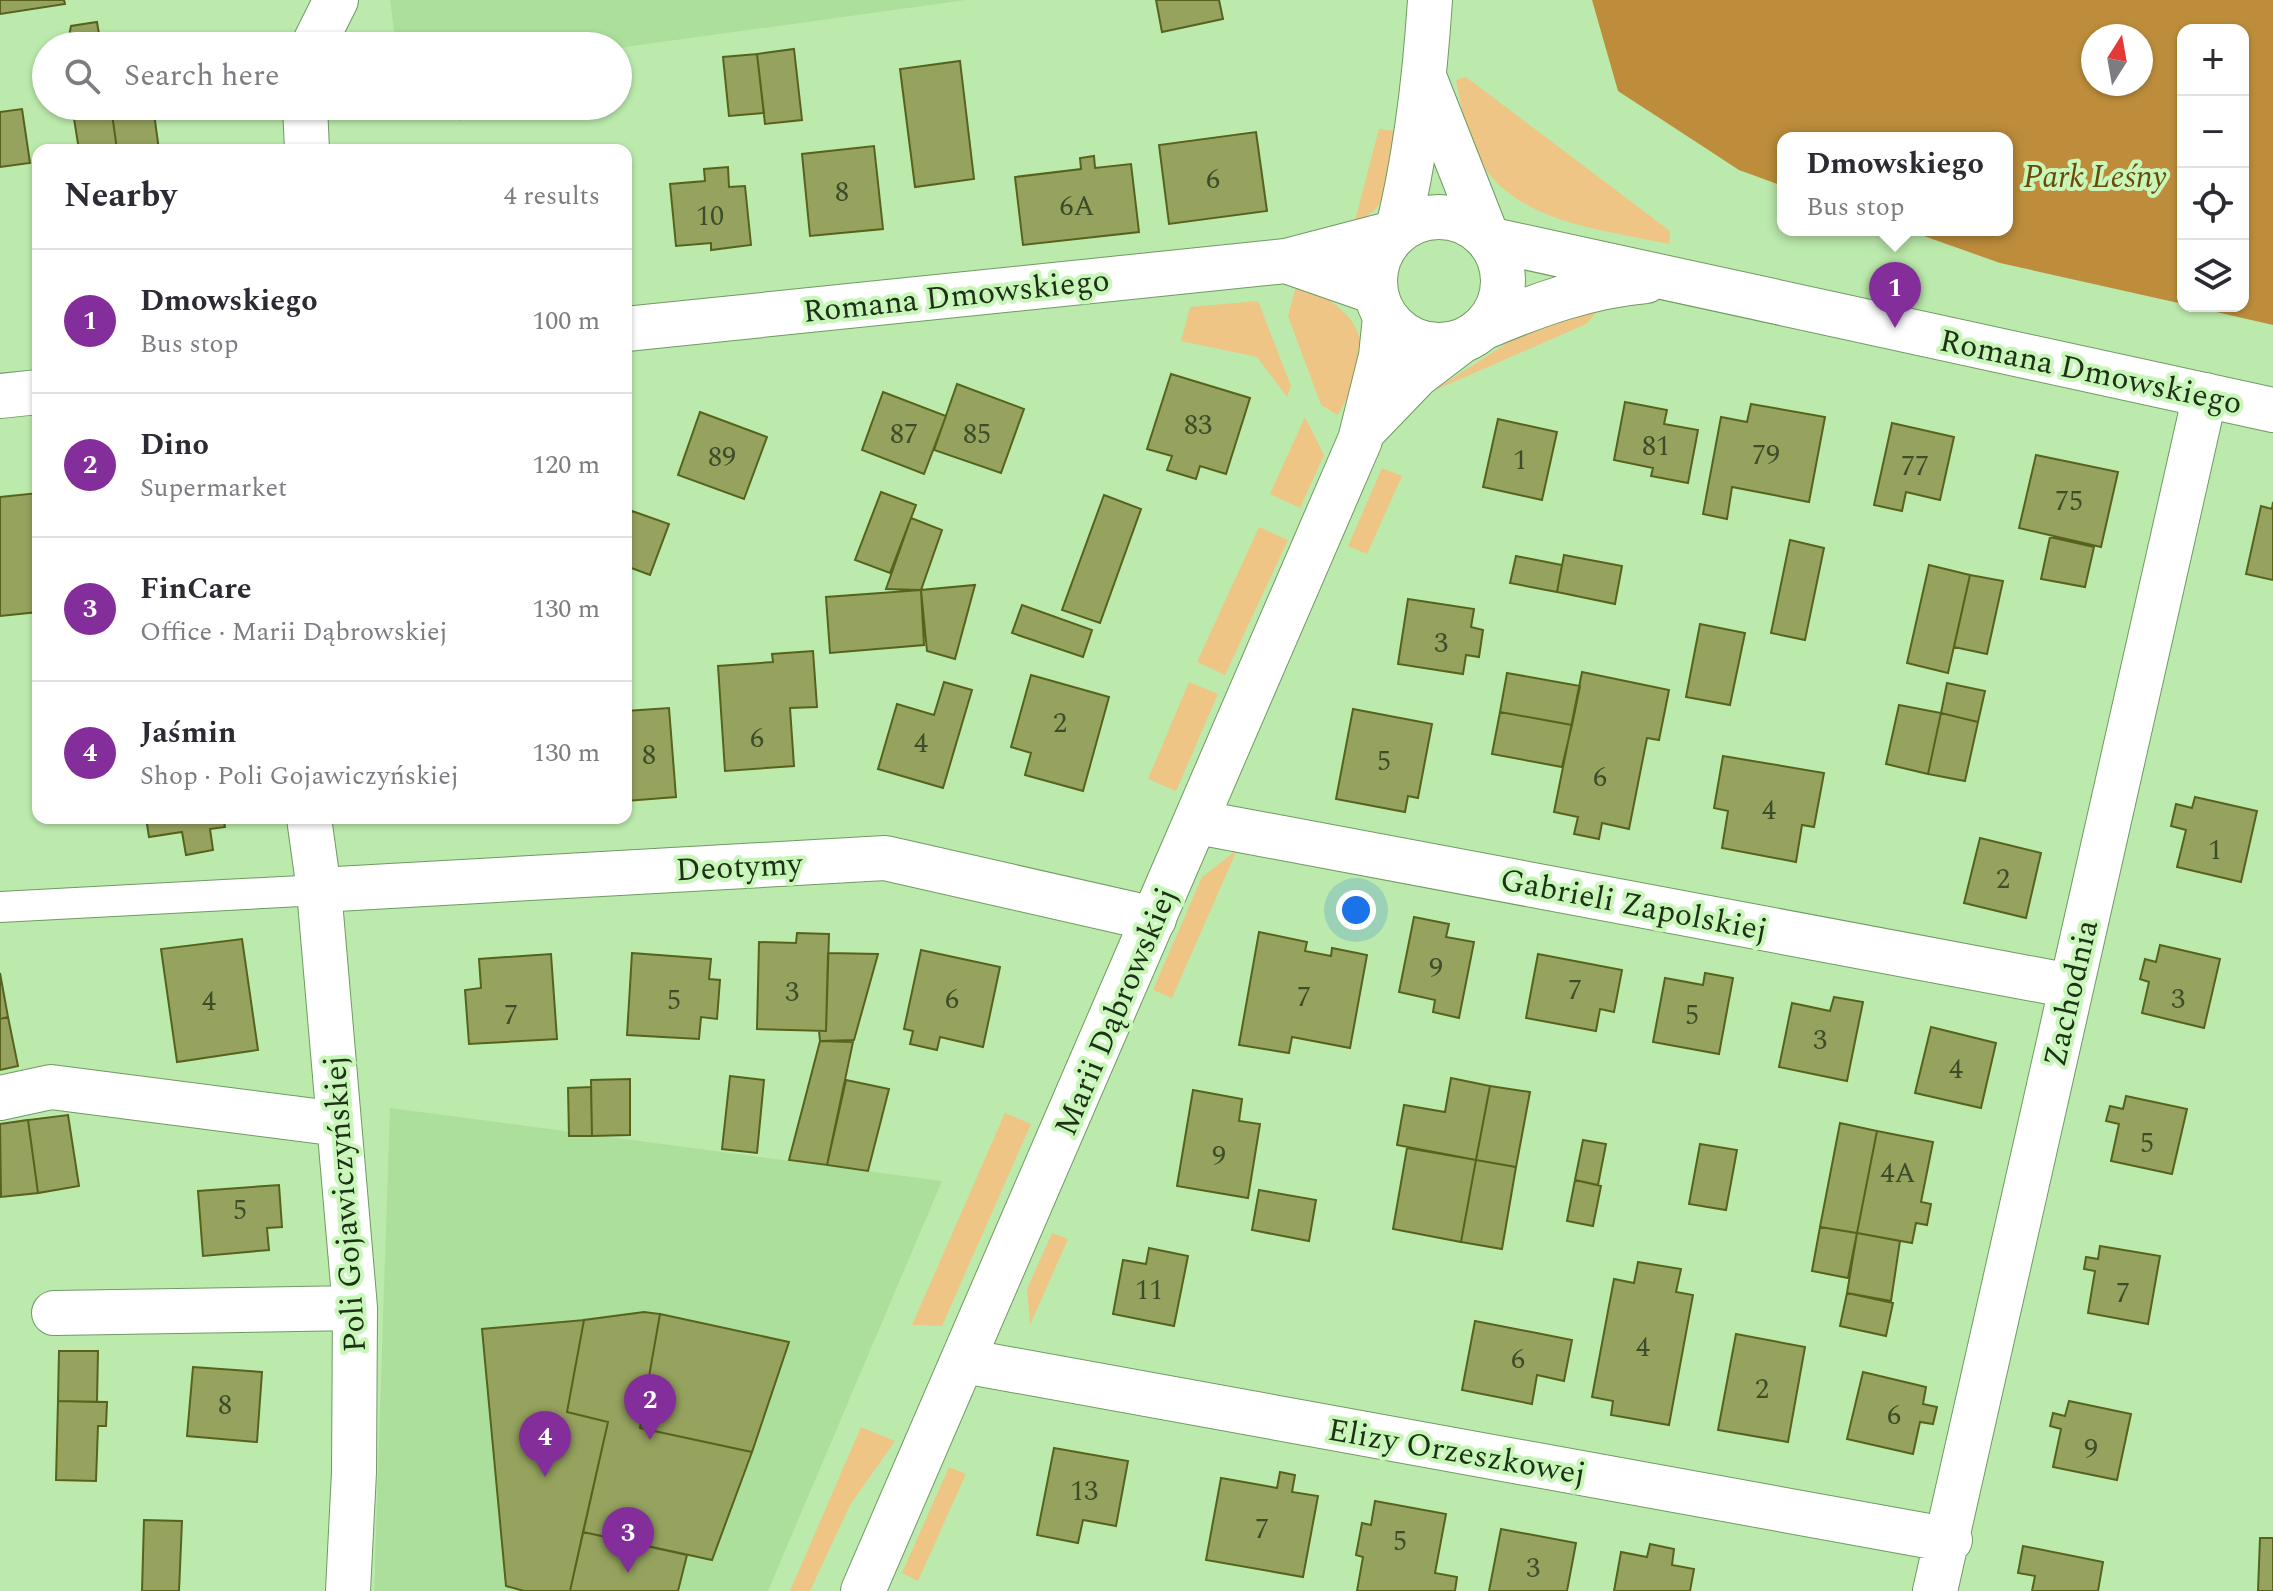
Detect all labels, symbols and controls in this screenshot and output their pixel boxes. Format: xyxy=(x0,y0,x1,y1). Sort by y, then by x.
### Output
north arrow xyxy=(2081,24,2153,96)
map controls xyxy=(2177,24,2249,312)
button: + xyxy=(2177,24,2249,96)
search box xyxy=(32,32,632,120)
text: Search here xyxy=(124,53,280,99)
icon: search xyxy=(60,54,104,98)
button: − xyxy=(2177,96,2249,168)
popup xyxy=(1777,132,2013,236)
text: Dmowskiego xyxy=(1806,141,1984,187)
park label: Park Leśny xyxy=(2023,153,2167,202)
house number: 6 xyxy=(1206,158,1220,201)
button: locate xyxy=(2177,168,2249,240)
text: Nearby xyxy=(64,170,177,222)
house number: 8 xyxy=(835,171,849,214)
text: 4 results xyxy=(504,176,600,216)
house number: 6A xyxy=(1059,185,1095,228)
text: Bus stop xyxy=(1806,187,1905,227)
house number: 10 xyxy=(696,195,724,238)
button: layers xyxy=(2177,240,2249,312)
street label: Romana Dmowskiego xyxy=(800,256,1112,337)
pin: 1 xyxy=(1869,262,1921,328)
text: Dmowskiego xyxy=(140,278,318,324)
text: 1 xyxy=(83,301,97,341)
text: 100 m xyxy=(532,301,600,341)
street label: Romana Dmowskiego xyxy=(1935,316,2247,428)
text: Bus stop xyxy=(140,324,238,364)
house number: 83 xyxy=(1184,404,1212,447)
house number: 87 xyxy=(890,413,918,456)
house number: 85 xyxy=(963,413,991,456)
text: Dino xyxy=(140,422,209,468)
house number: 81 xyxy=(1642,425,1670,468)
house number: 79 xyxy=(1752,434,1780,477)
house number: 89 xyxy=(708,436,736,479)
house number: 1 xyxy=(1513,439,1527,482)
text: 2 xyxy=(83,445,97,485)
text: 120 m xyxy=(532,445,600,485)
house number: 77 xyxy=(1901,445,1929,488)
text: Supermarket xyxy=(140,468,287,508)
house number: 75 xyxy=(2055,480,2083,523)
text: FinCare xyxy=(140,566,252,612)
text: 3 xyxy=(83,589,97,629)
text: 130 m xyxy=(532,589,600,629)
text: Office · Marii Dąbrowskiej xyxy=(140,612,448,652)
house number: 3 xyxy=(1434,622,1448,665)
house number: 2 xyxy=(1053,702,1067,745)
text: Jaśmin xyxy=(140,710,236,756)
house number: 6 xyxy=(750,717,764,760)
house number: 4 xyxy=(914,722,928,765)
text: 4 xyxy=(83,733,97,773)
text: 130 m xyxy=(532,733,600,773)
house number: 8 xyxy=(642,734,656,777)
house number: 5 xyxy=(1377,740,1391,783)
text: Shop · Poli Gojawiczyńskiej xyxy=(140,756,459,796)
house number: 6 xyxy=(1593,756,1607,799)
house number: 4 xyxy=(1762,789,1776,832)
house number: 1 xyxy=(2208,829,2222,872)
street label: Deotymy xyxy=(674,840,805,895)
street label: Gabrieli Zapolskiej xyxy=(1496,856,1772,955)
house number: 2 xyxy=(1996,858,2010,901)
street label: Marii Dąbrowskiej xyxy=(1042,880,1191,1144)
your location xyxy=(1336,890,1376,930)
street label: Zachodnia xyxy=(2031,915,2112,1072)
house number: 9 xyxy=(1429,947,1443,990)
house number: 7 xyxy=(1568,969,1582,1012)
house number: 3 xyxy=(785,971,799,1014)
house number: 7 xyxy=(1297,976,1311,1019)
house number: 6 xyxy=(945,978,959,1021)
house number: 3 xyxy=(2171,978,2185,1021)
house number: 5 xyxy=(667,979,681,1022)
house number: 4 xyxy=(202,980,216,1023)
house number: 7 xyxy=(504,994,518,1037)
house number: 5 xyxy=(1685,994,1699,1037)
house number: 3 xyxy=(1813,1019,1827,1062)
house number: 4 xyxy=(1949,1048,1963,1091)
street label: Poli Gojawiczyńskiej xyxy=(311,1054,380,1354)
house number: 5 xyxy=(2140,1122,2154,1165)
house number: 9 xyxy=(1212,1135,1226,1178)
house number: 4A xyxy=(1880,1152,1916,1195)
house number: 5 xyxy=(233,1189,247,1232)
house number: 11 xyxy=(1135,1269,1163,1312)
house number: 7 xyxy=(2116,1272,2130,1315)
house number: 4 xyxy=(1636,1326,1650,1369)
house number: 6 xyxy=(1511,1338,1525,1381)
house number: 2 xyxy=(1755,1368,1769,1411)
pin: 2 xyxy=(624,1374,676,1440)
house number: 8 xyxy=(218,1384,232,1427)
house number: 6 xyxy=(1887,1394,1901,1437)
street label: Elizy Orzeszkowej xyxy=(1324,1406,1589,1499)
pin: 4 xyxy=(519,1411,571,1477)
house number: 9 xyxy=(2084,1428,2098,1471)
house number: 13 xyxy=(1070,1470,1098,1513)
pin: 3 xyxy=(602,1507,654,1573)
house number: 7 xyxy=(1255,1508,1269,1551)
house number: 5 xyxy=(1393,1520,1407,1563)
house number: 3 xyxy=(1526,1547,1540,1590)

